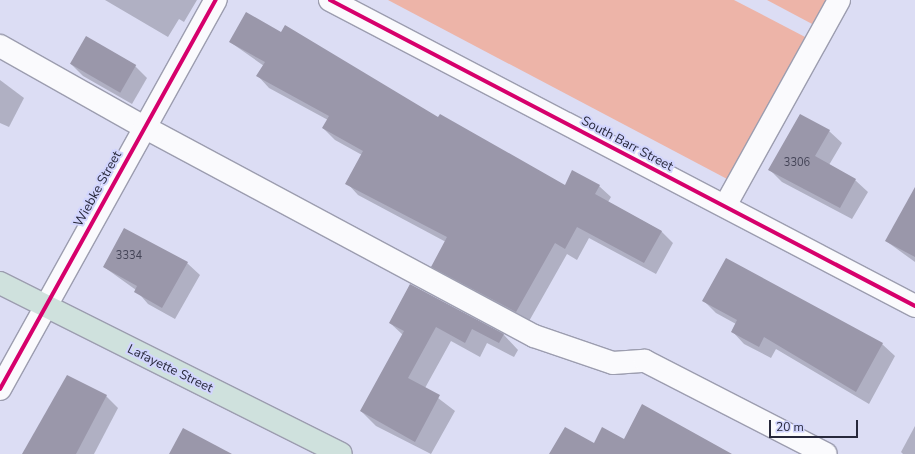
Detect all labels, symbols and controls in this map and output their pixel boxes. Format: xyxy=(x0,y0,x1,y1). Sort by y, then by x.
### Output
street label: South Barr Street xyxy=(578,113,676,175)
street label: Wiebke Street xyxy=(71,149,125,229)
house number: 3306 xyxy=(784,156,810,170)
house number: 3334 xyxy=(116,249,142,263)
street label: Lafayette Street xyxy=(125,342,215,396)
scale bar xyxy=(771,412,860,438)
text: 20 m xyxy=(776,419,804,435)

